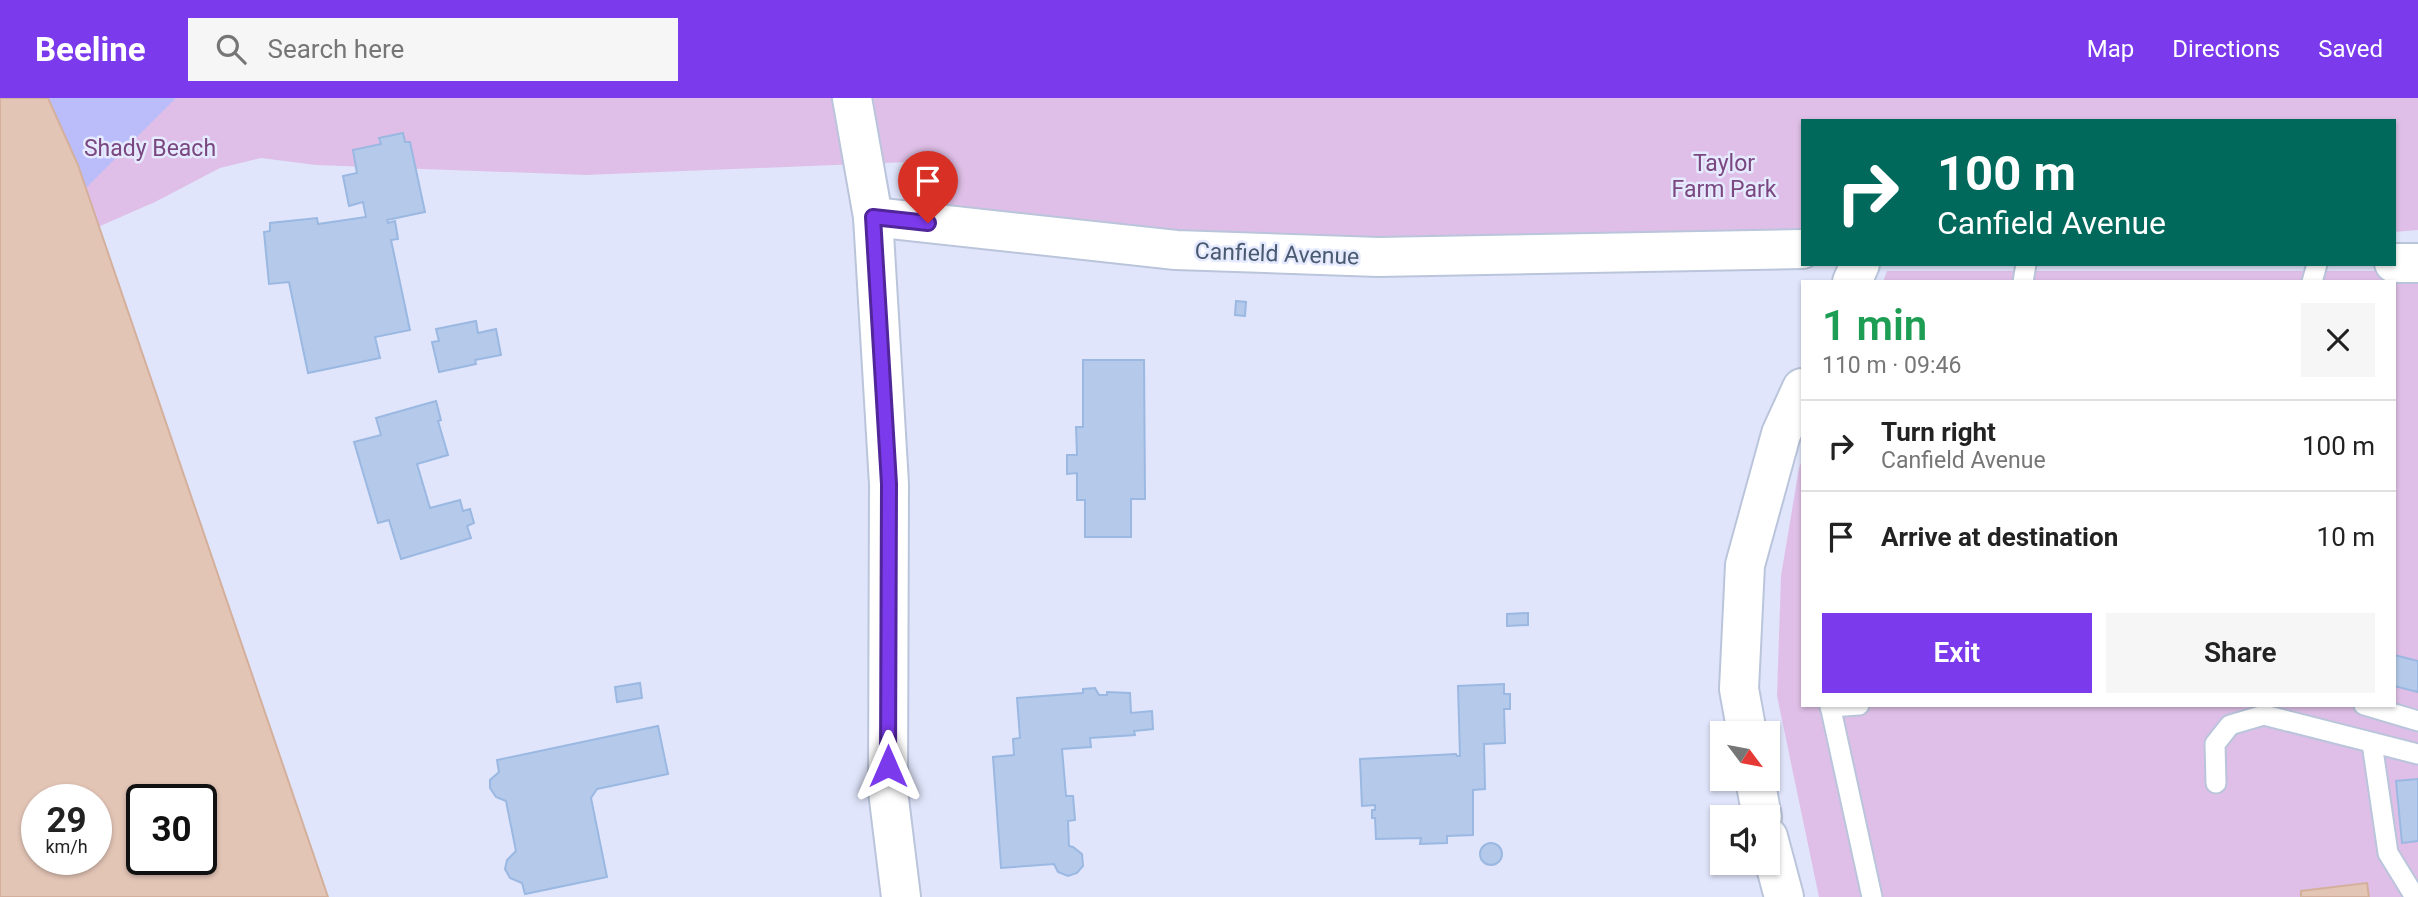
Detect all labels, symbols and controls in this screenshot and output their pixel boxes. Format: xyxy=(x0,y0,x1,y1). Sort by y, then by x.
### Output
search box xyxy=(188,18,678,81)
text: Beeline xyxy=(35,30,146,69)
icon: search xyxy=(212,30,250,68)
text: Search here xyxy=(268,34,404,64)
text: Map xyxy=(2087,35,2134,63)
text: Directions xyxy=(2172,35,2280,63)
text: Saved xyxy=(2318,35,2383,63)
park label: Shady Beach xyxy=(84,135,216,162)
text: 100 m xyxy=(1937,145,2076,202)
icon: right xyxy=(1822,147,1913,238)
park label: Taylor Farm Park xyxy=(1672,150,1777,203)
pin xyxy=(898,151,958,223)
icon: arrive xyxy=(909,162,947,200)
text: Canfield Avenue xyxy=(1937,204,2166,242)
street label: Canfield Avenue xyxy=(1194,238,1360,270)
text: 1 min xyxy=(1822,301,1927,350)
button: close xyxy=(2301,303,2375,377)
text: 110 m · 09:46 xyxy=(1822,352,1961,379)
text: Turn right xyxy=(1881,417,1996,447)
icon: right xyxy=(1822,427,1860,465)
text: 100 m xyxy=(2302,431,2375,461)
text: Canfield Avenue xyxy=(1881,447,2046,474)
icon: arrive xyxy=(1822,518,1860,556)
text: Arrive at destination xyxy=(1881,522,2118,552)
text: 10 m xyxy=(2317,522,2375,552)
button: Exit xyxy=(1822,613,2092,693)
button: Share xyxy=(2106,613,2375,693)
north arrow xyxy=(1710,721,1780,791)
map controls xyxy=(1710,721,1780,875)
position arrow xyxy=(851,729,925,803)
speed limit sign: 30 xyxy=(126,784,217,875)
text: 29 xyxy=(46,800,87,841)
button: sound xyxy=(1710,805,1780,875)
text: km/h xyxy=(45,836,88,857)

